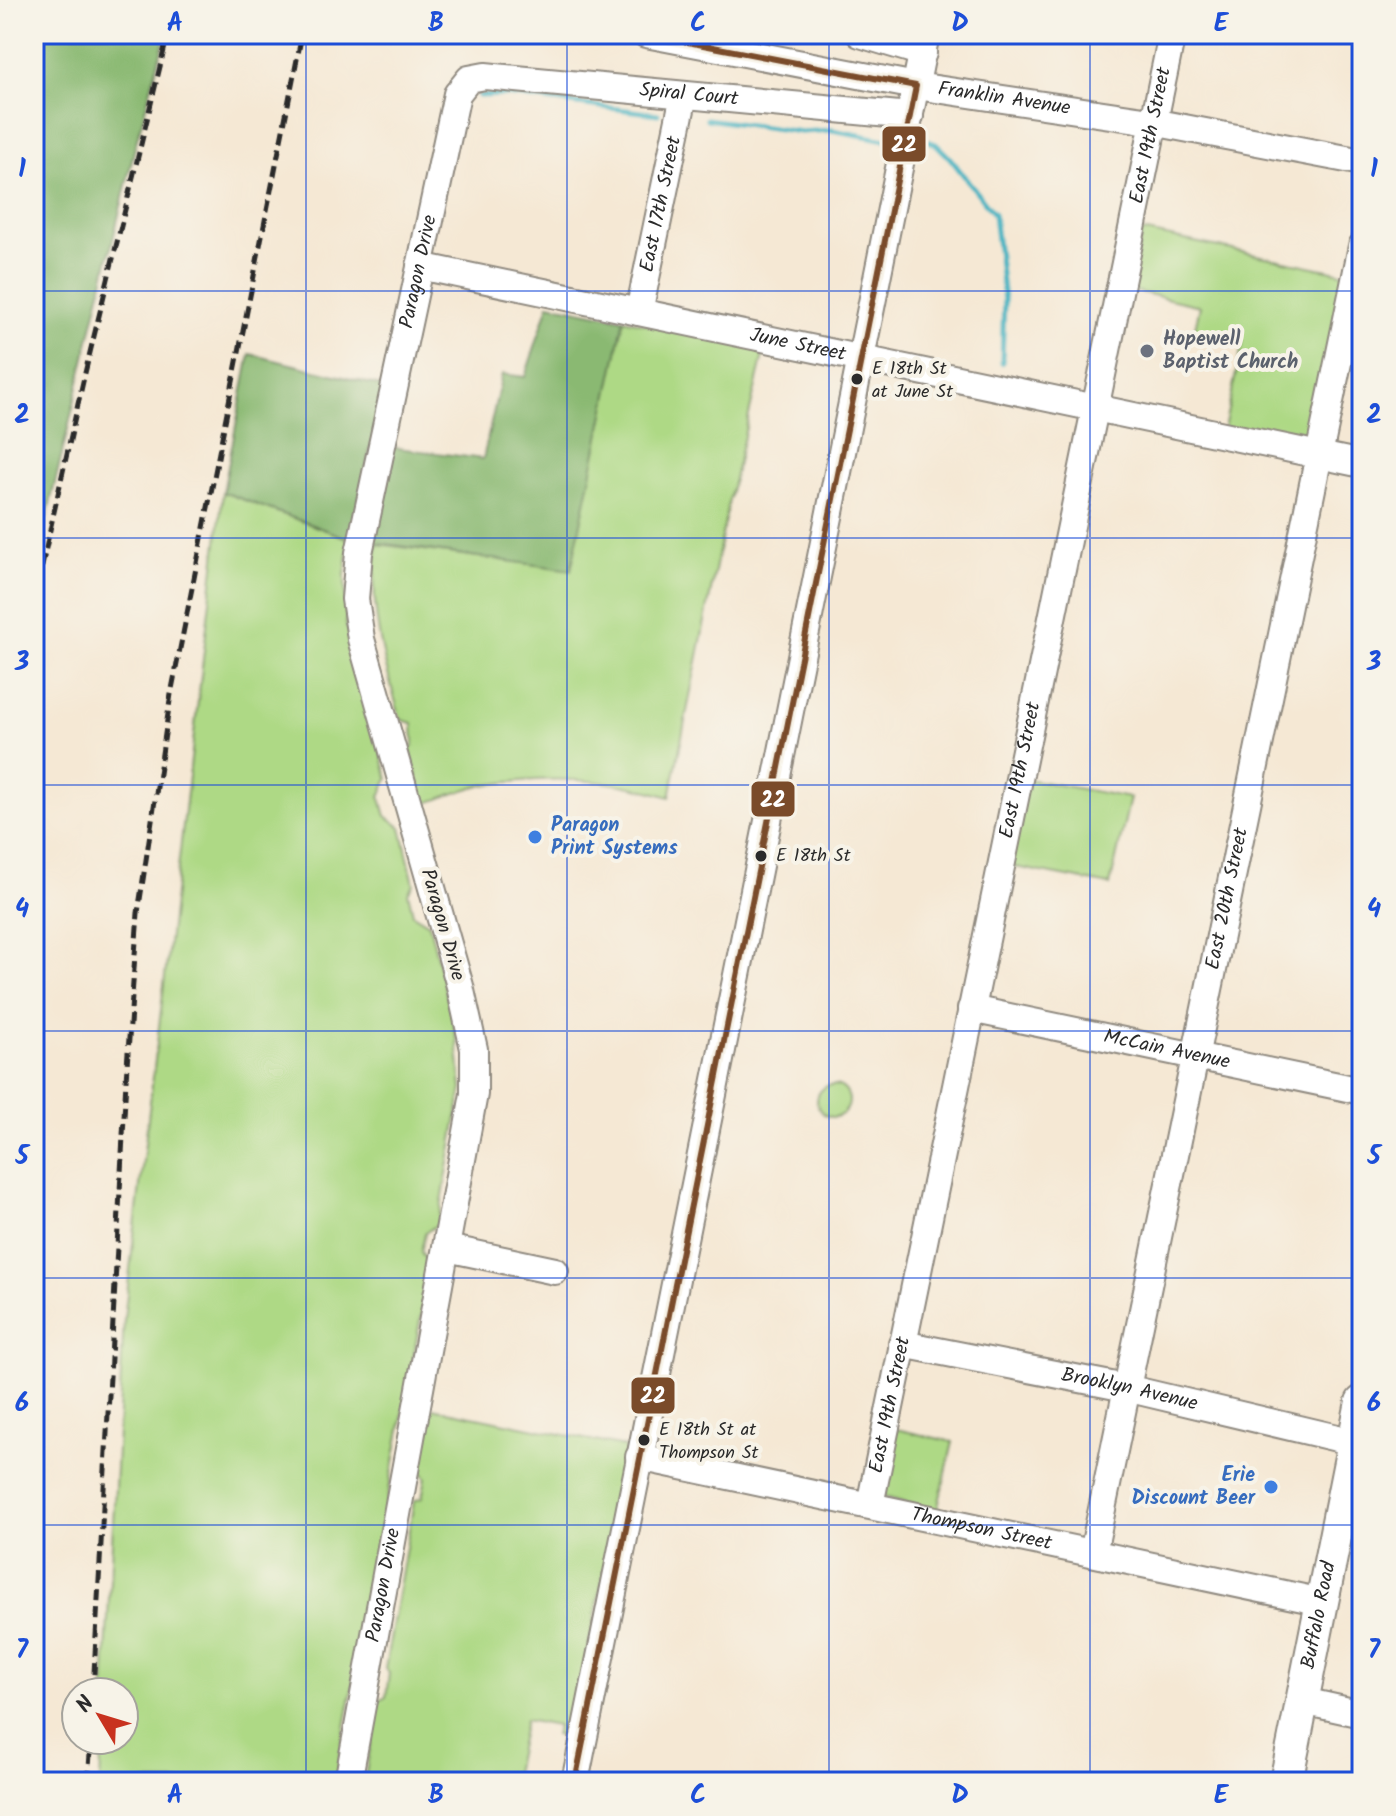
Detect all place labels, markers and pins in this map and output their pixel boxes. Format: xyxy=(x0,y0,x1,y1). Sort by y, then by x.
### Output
place label: Hopewell Baptist Church xyxy=(1163,324,1298,379)
marker: Hopewell Baptist Church xyxy=(1138,342,1156,360)
place label: E 18th St at June St xyxy=(872,355,954,407)
marker: E 18th St at June St xyxy=(849,371,865,387)
place label: Paragon Print Systems xyxy=(551,810,678,865)
marker: Paragon Print Systems xyxy=(526,828,544,846)
place label: E 18th St xyxy=(776,842,852,871)
marker: E 18th St xyxy=(753,848,769,864)
place label: E 18th St at Thompson St xyxy=(659,1416,760,1468)
marker: E 18th St at Thompson St xyxy=(636,1432,652,1448)
place label: Erie Discount Beer xyxy=(1131,1460,1256,1515)
marker: Erie Discount Beer xyxy=(1262,1478,1280,1496)

